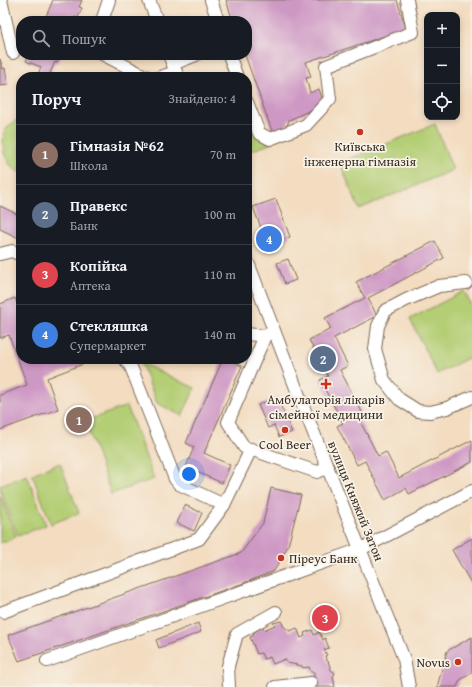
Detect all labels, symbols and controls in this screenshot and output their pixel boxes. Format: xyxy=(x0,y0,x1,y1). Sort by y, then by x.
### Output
map controls xyxy=(424,12,460,120)
button: + xyxy=(424,12,460,48)
search box xyxy=(16,16,252,60)
icon: search xyxy=(30,27,52,49)
text: Пошук xyxy=(62,28,106,49)
button: − xyxy=(424,48,460,84)
button: locate xyxy=(424,84,460,120)
text: Поруч xyxy=(32,86,81,111)
text: Знайдено: 4 xyxy=(168,89,236,108)
marker: Київська інженерна гімназія xyxy=(355,127,365,137)
text: Гімназія №62 xyxy=(70,135,164,156)
place label: Київська інженерна гімназія xyxy=(304,137,416,171)
text: 1 xyxy=(42,145,48,164)
text: 70 m xyxy=(210,145,236,164)
text: Школа xyxy=(70,156,108,175)
text: Правекс xyxy=(70,195,127,216)
text: 2 xyxy=(42,205,48,224)
text: 100 m xyxy=(204,205,236,224)
text: Банк xyxy=(70,216,98,235)
pin: 4 xyxy=(256,224,282,254)
text: Копійка xyxy=(70,255,127,276)
text: 3 xyxy=(42,265,48,284)
text: 110 m xyxy=(204,265,236,284)
text: Аптека xyxy=(70,276,111,295)
text: Стекляшка xyxy=(70,315,148,336)
text: 4 xyxy=(42,325,48,344)
text: 140 m xyxy=(204,325,236,344)
text: Супермаркет xyxy=(70,336,146,355)
pin: 2 xyxy=(310,344,336,374)
marker: Амбулаторія лікарів сімейної медицини xyxy=(320,378,332,390)
place label: Амбулаторія лікарів сімейної медицини xyxy=(267,390,385,424)
pin: 1 xyxy=(66,405,92,435)
marker: Cool Beer xyxy=(280,425,290,435)
place label: Cool Beer xyxy=(259,435,312,454)
street label: вулиця Княжий Затон xyxy=(323,438,389,564)
your location xyxy=(179,464,199,484)
place label: Піреус Банк xyxy=(289,549,357,568)
marker: Піреус Банк xyxy=(276,553,286,563)
pin: 3 xyxy=(312,603,338,633)
place label: Novus xyxy=(416,653,450,672)
marker: Novus xyxy=(453,657,463,667)

